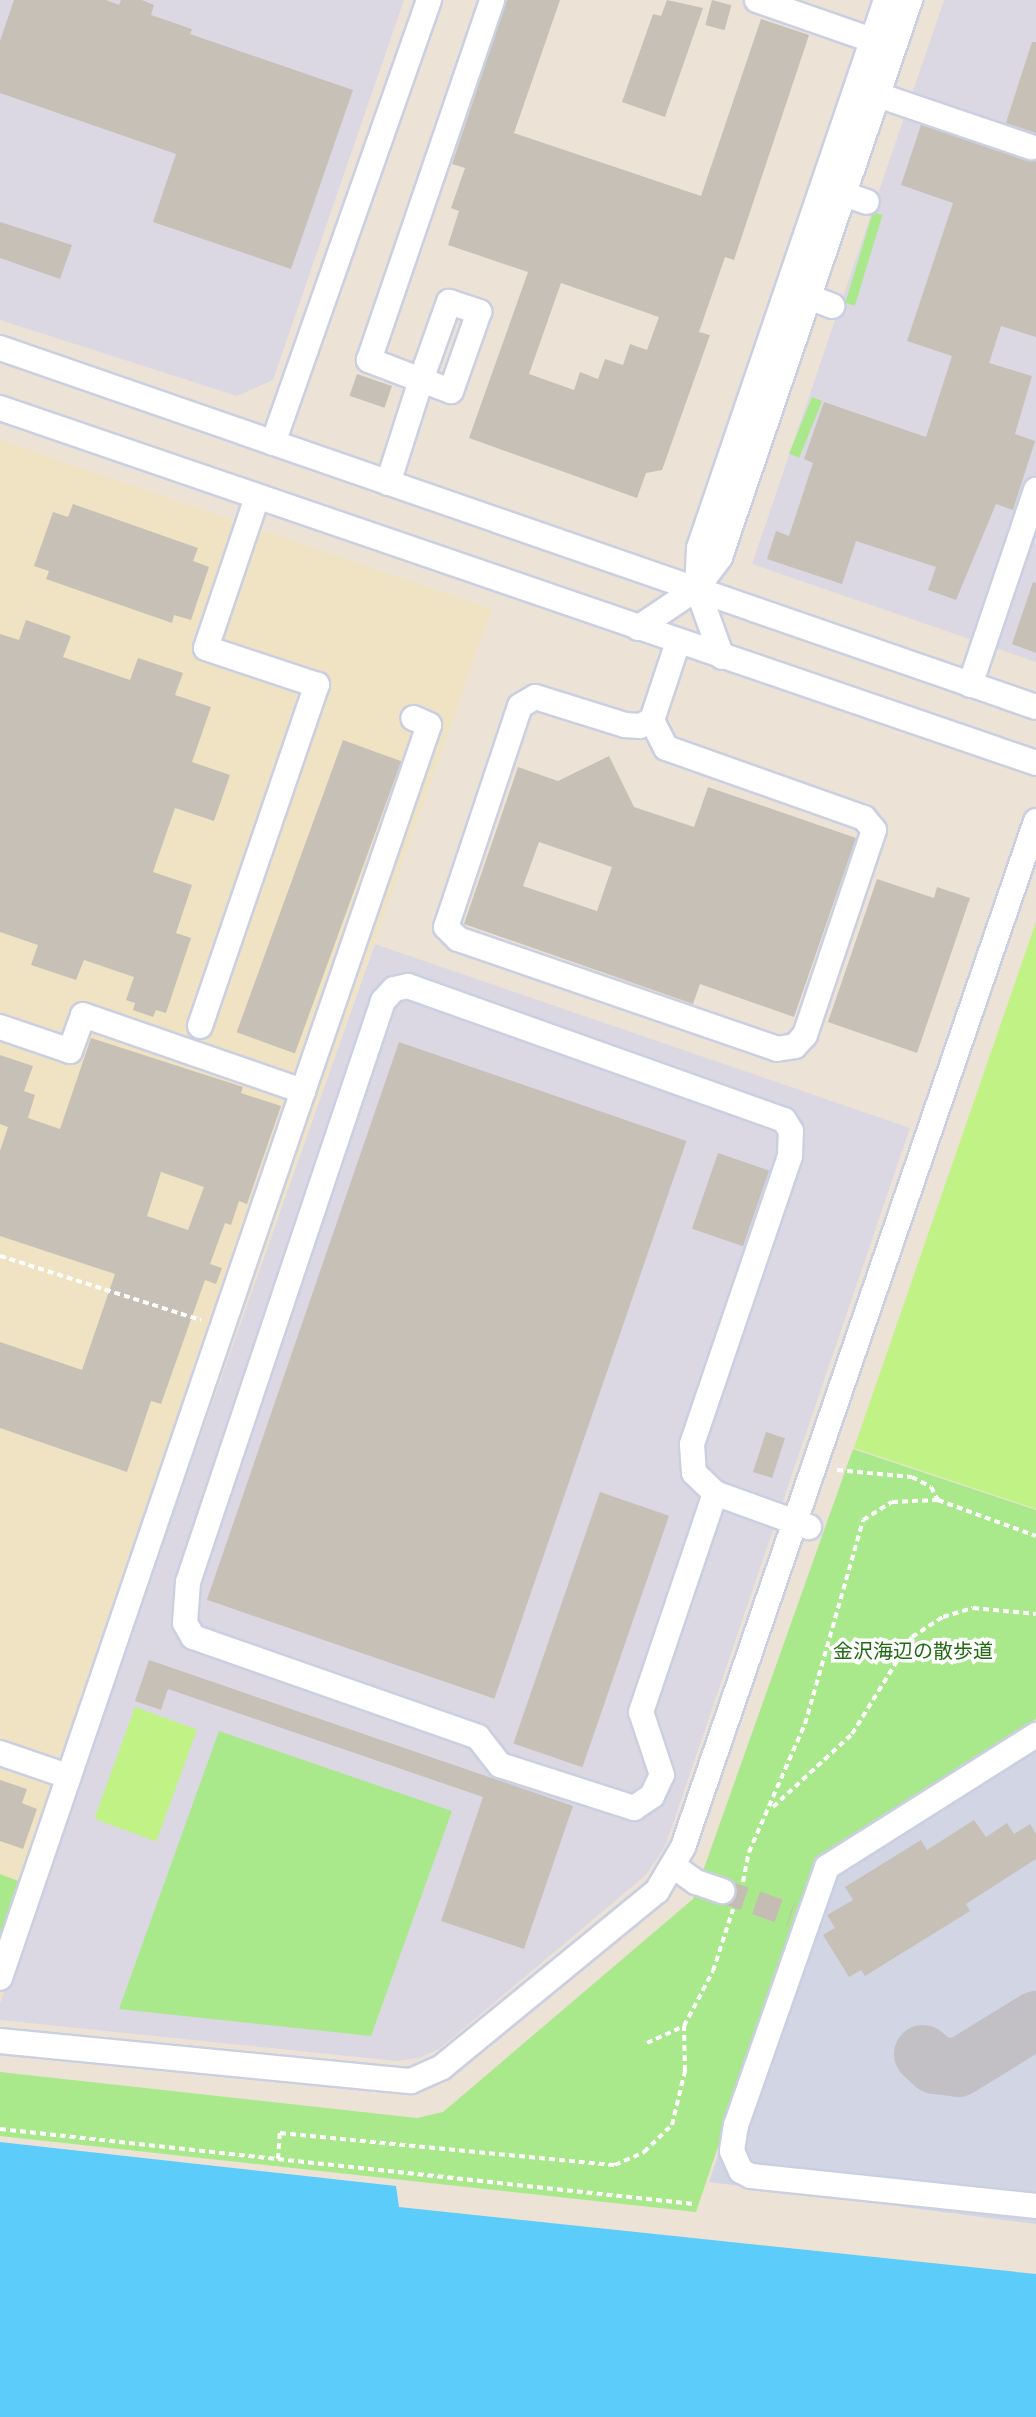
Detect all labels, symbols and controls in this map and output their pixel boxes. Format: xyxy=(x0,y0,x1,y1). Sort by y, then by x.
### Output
park label: 金沢海辺の散歩道 xyxy=(833,1639,993,1663)

